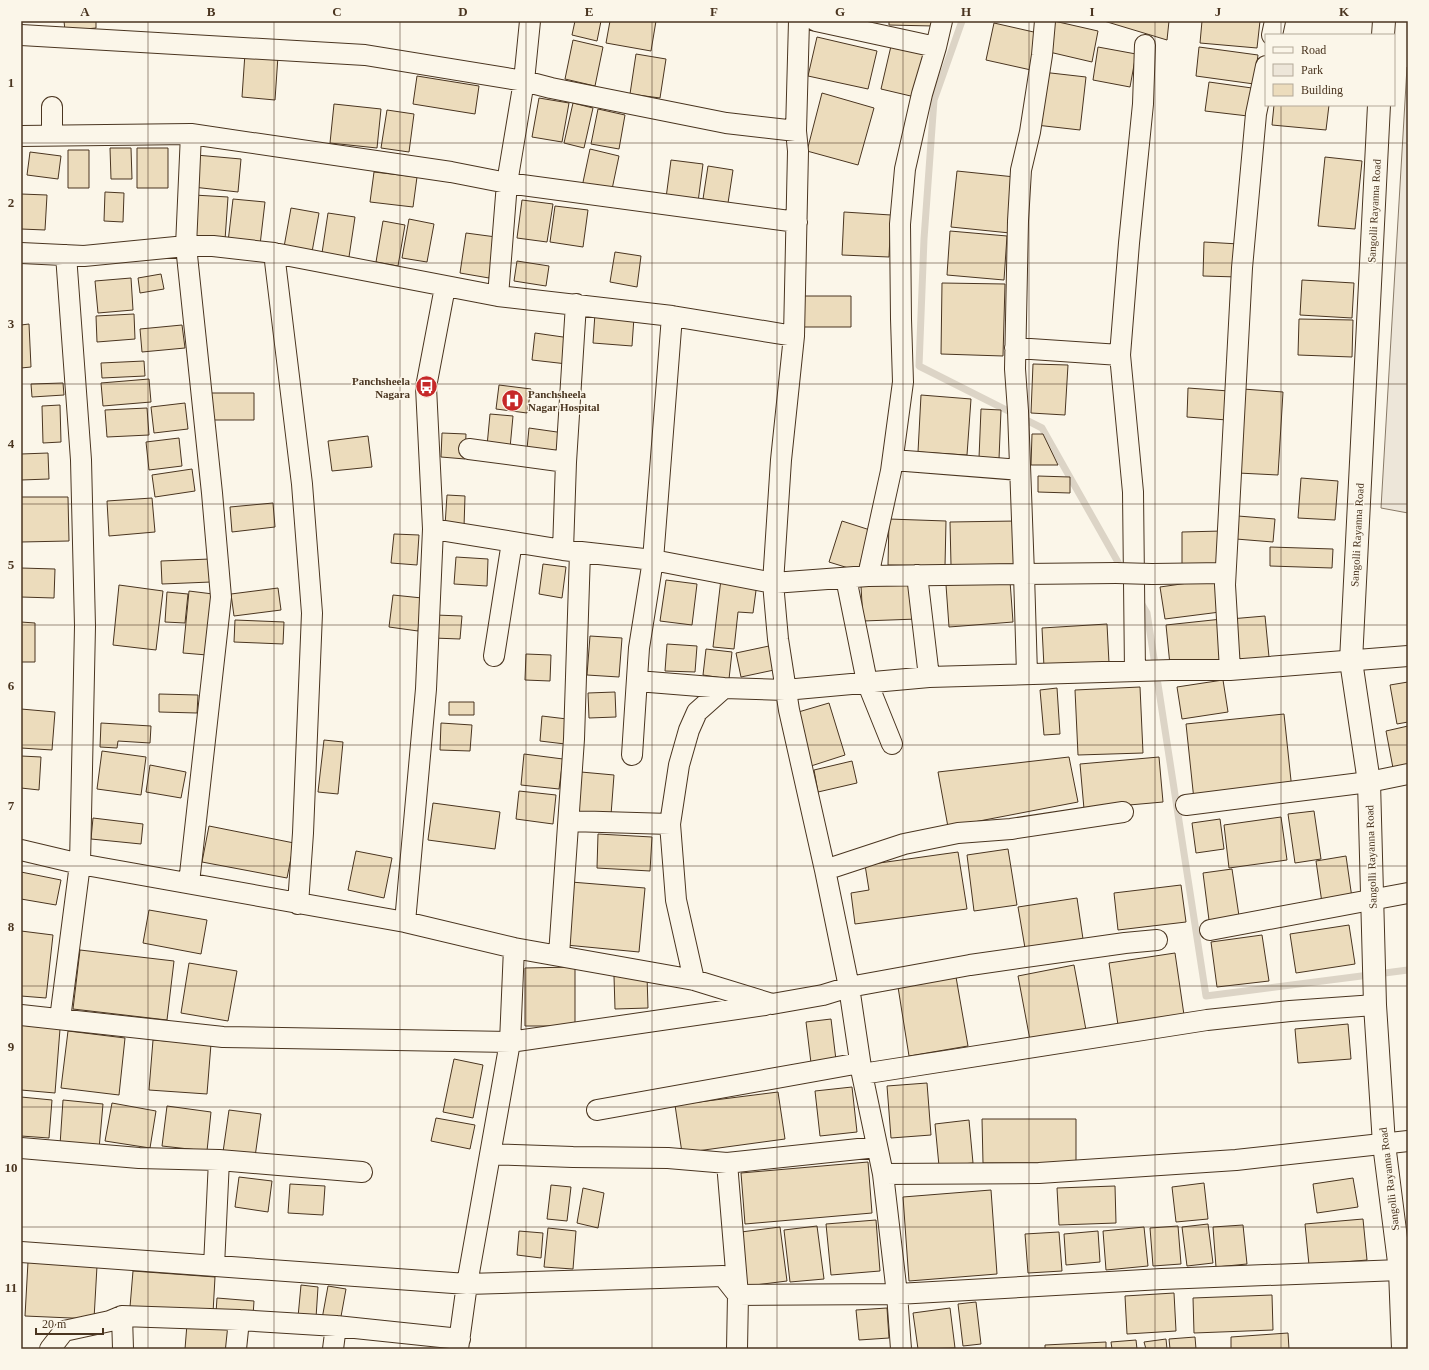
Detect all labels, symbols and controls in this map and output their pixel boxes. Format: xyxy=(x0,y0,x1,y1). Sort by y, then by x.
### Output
text: A xyxy=(80,4,90,19)
text: B xyxy=(207,4,216,19)
text: C xyxy=(332,4,342,19)
text: D xyxy=(458,4,468,19)
text: E xyxy=(585,4,593,19)
text: F xyxy=(710,4,718,19)
text: G xyxy=(835,4,845,19)
text: H xyxy=(961,4,971,19)
text: I xyxy=(1089,4,1095,19)
text: J xyxy=(1215,4,1222,19)
text: K xyxy=(1339,4,1350,19)
legend xyxy=(1265,34,1395,106)
text: Road xyxy=(1301,43,1326,57)
text: Park xyxy=(1301,63,1323,77)
text: 1 xyxy=(8,75,14,90)
text: Building xyxy=(1301,83,1343,97)
street label: Sangolli Rayanna Road xyxy=(1365,158,1383,263)
text: 2 xyxy=(8,195,14,210)
text: 3 xyxy=(8,316,15,331)
bus stop icon: Panchsheela Nagara xyxy=(413,374,439,400)
place label: Panchsheela Nagara xyxy=(352,375,410,400)
hospital icon: Panchsheela Nagar Hospital xyxy=(500,387,526,413)
place label: Panchsheela Nagar Hospital xyxy=(528,388,600,413)
text: 4 xyxy=(8,436,15,451)
street label: Sangolli Rayanna Road xyxy=(1348,482,1366,587)
text: 5 xyxy=(8,557,15,572)
text: 6 xyxy=(8,678,15,693)
text: 7 xyxy=(8,798,15,813)
street label: Sangolli Rayanna Road xyxy=(1363,804,1379,909)
text: 8 xyxy=(8,919,15,934)
text: 9 xyxy=(8,1039,15,1054)
street label: Sangolli Rayanna Road xyxy=(1377,1126,1401,1231)
text: 10 xyxy=(5,1160,18,1175)
text: 11 xyxy=(5,1280,17,1295)
scale bar xyxy=(36,1310,103,1336)
text: 20 m xyxy=(42,1317,67,1331)

